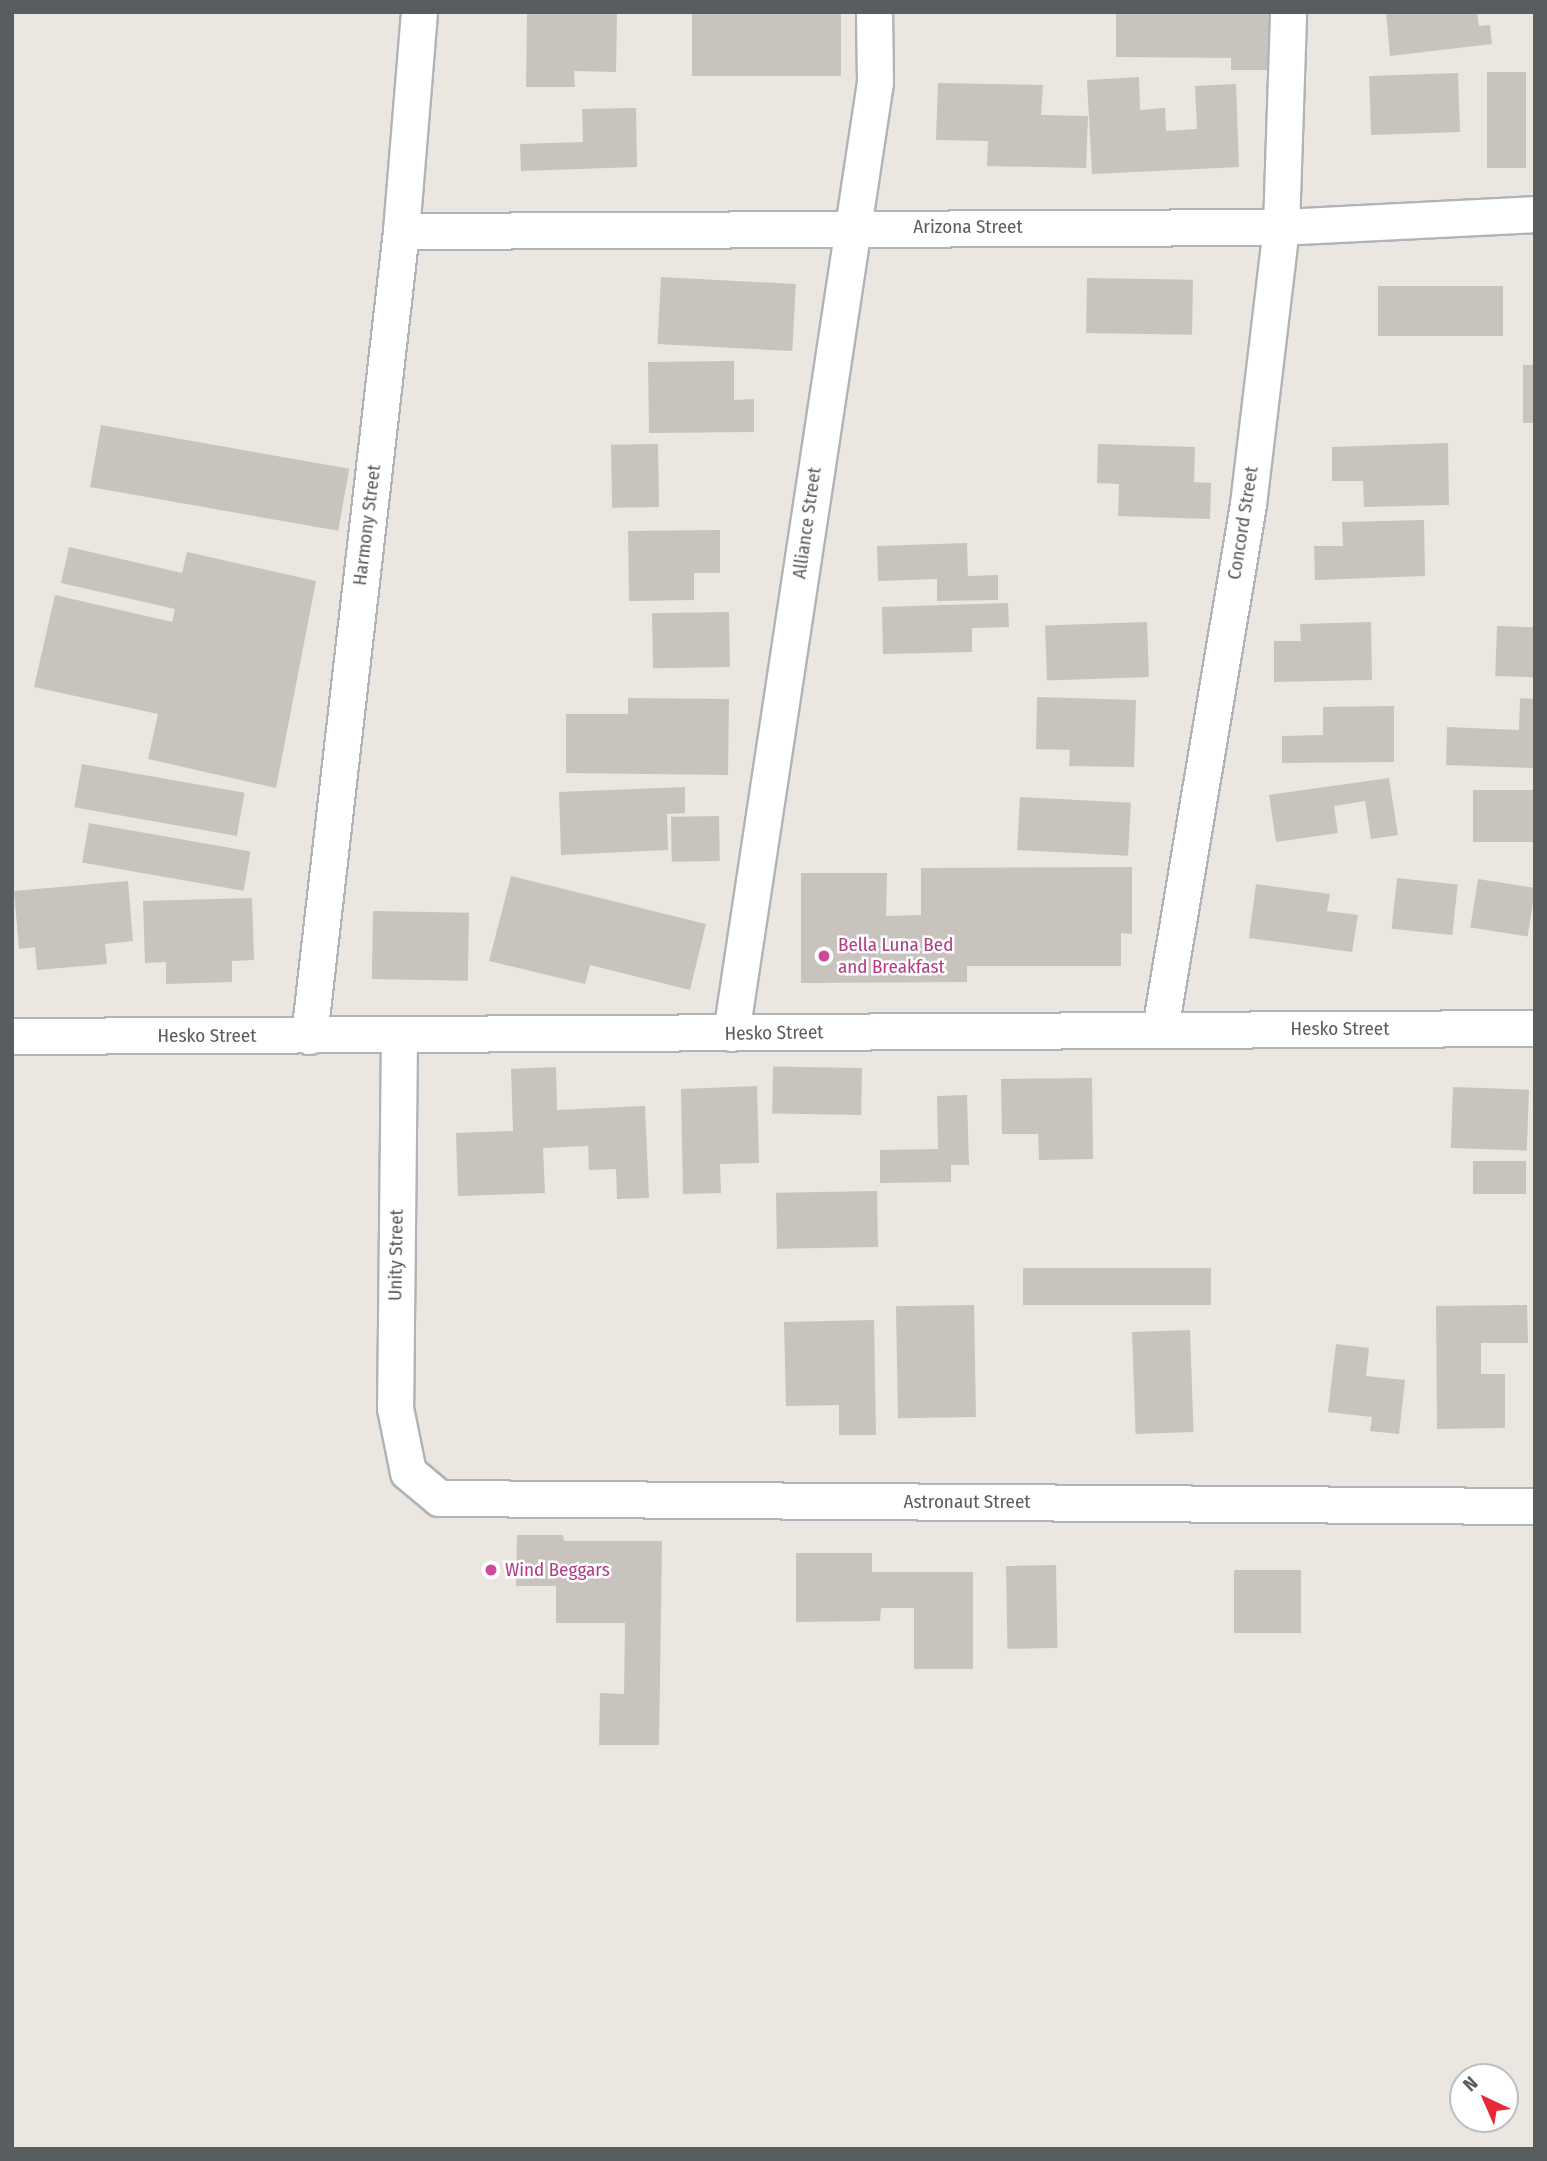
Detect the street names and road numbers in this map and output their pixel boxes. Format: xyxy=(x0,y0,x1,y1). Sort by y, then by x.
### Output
street label: Arizona Street xyxy=(913,216,1023,238)
street label: Harmony Street xyxy=(348,463,386,587)
street label: Concord Street xyxy=(1223,465,1263,581)
street label: Alliance Street xyxy=(788,466,826,580)
street label: Hesko Street xyxy=(1291,1018,1389,1040)
street label: Hesko Street xyxy=(724,1021,824,1045)
street label: Hesko Street xyxy=(158,1025,256,1047)
street label: Unity Street xyxy=(384,1209,408,1301)
street label: Astronaut Street xyxy=(903,1491,1031,1513)

